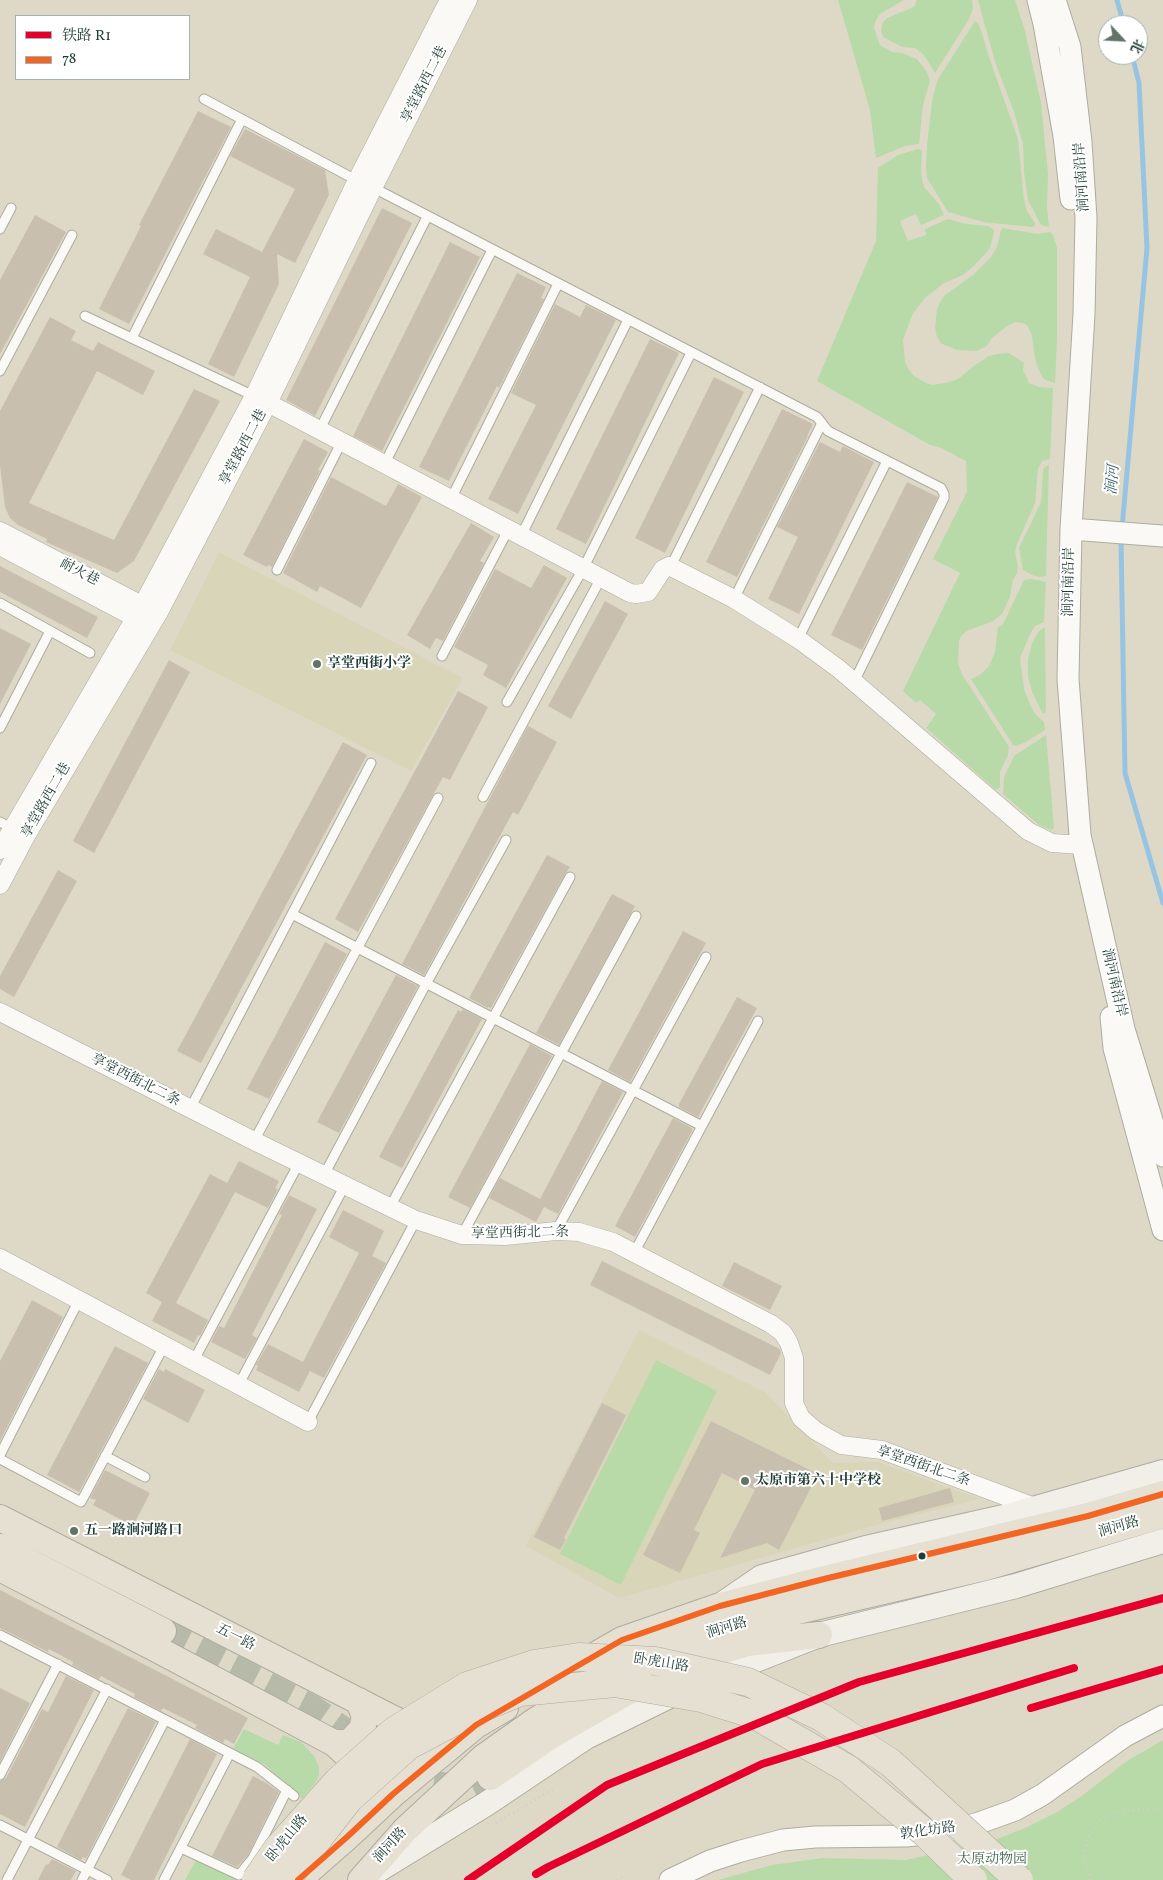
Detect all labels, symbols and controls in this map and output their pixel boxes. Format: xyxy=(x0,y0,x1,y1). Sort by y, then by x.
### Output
legend xyxy=(15,15,190,80)
north arrow xyxy=(1098,15,1148,65)
text: 铁路 R1 xyxy=(62,26,111,47)
text: 北 xyxy=(1125,36,1148,56)
street label: 享堂路西二巷 xyxy=(398,44,452,126)
text: 78 xyxy=(62,49,76,70)
street label: 涧河南沿岸 xyxy=(1072,141,1094,213)
street label: 享堂路西二巷 xyxy=(217,407,271,489)
water label: 涧河 xyxy=(1104,464,1124,496)
street label: 涧河南沿岸 xyxy=(1061,547,1079,617)
street label: 耐火巷 xyxy=(57,556,101,590)
place label: 享堂西街小学 xyxy=(327,656,411,672)
marker: 享堂西街小学 xyxy=(311,658,323,670)
street label: 享堂路西二巷 xyxy=(19,760,75,842)
street label: 涧河南沿岸 xyxy=(1097,947,1129,1019)
street label: 享堂西街北二条 xyxy=(88,1051,182,1111)
street label: 享堂西街北二条 xyxy=(471,1225,569,1243)
street label: 享堂西街北二条 xyxy=(874,1443,972,1491)
place label: 太原市第六十中学校 xyxy=(755,1473,881,1489)
marker: 太原市第六十中学校 xyxy=(739,1475,751,1487)
street label: 涧河路 xyxy=(1096,1514,1142,1542)
place label: 五一路涧河路口 xyxy=(84,1523,182,1539)
marker: 五一路涧河路口 xyxy=(68,1525,80,1537)
unlabelled marker xyxy=(917,1551,927,1561)
street label: 涧河路 xyxy=(704,1615,750,1643)
street label: 五一路 xyxy=(212,1621,258,1655)
street label: 卧虎山路 xyxy=(632,1651,690,1677)
street label: 卧虎山路 xyxy=(264,1812,312,1866)
street label: 敦化坊路 xyxy=(899,1820,957,1844)
street label: 涧河路 xyxy=(371,1825,411,1867)
park label: 太原动物园 xyxy=(957,1852,1027,1868)

